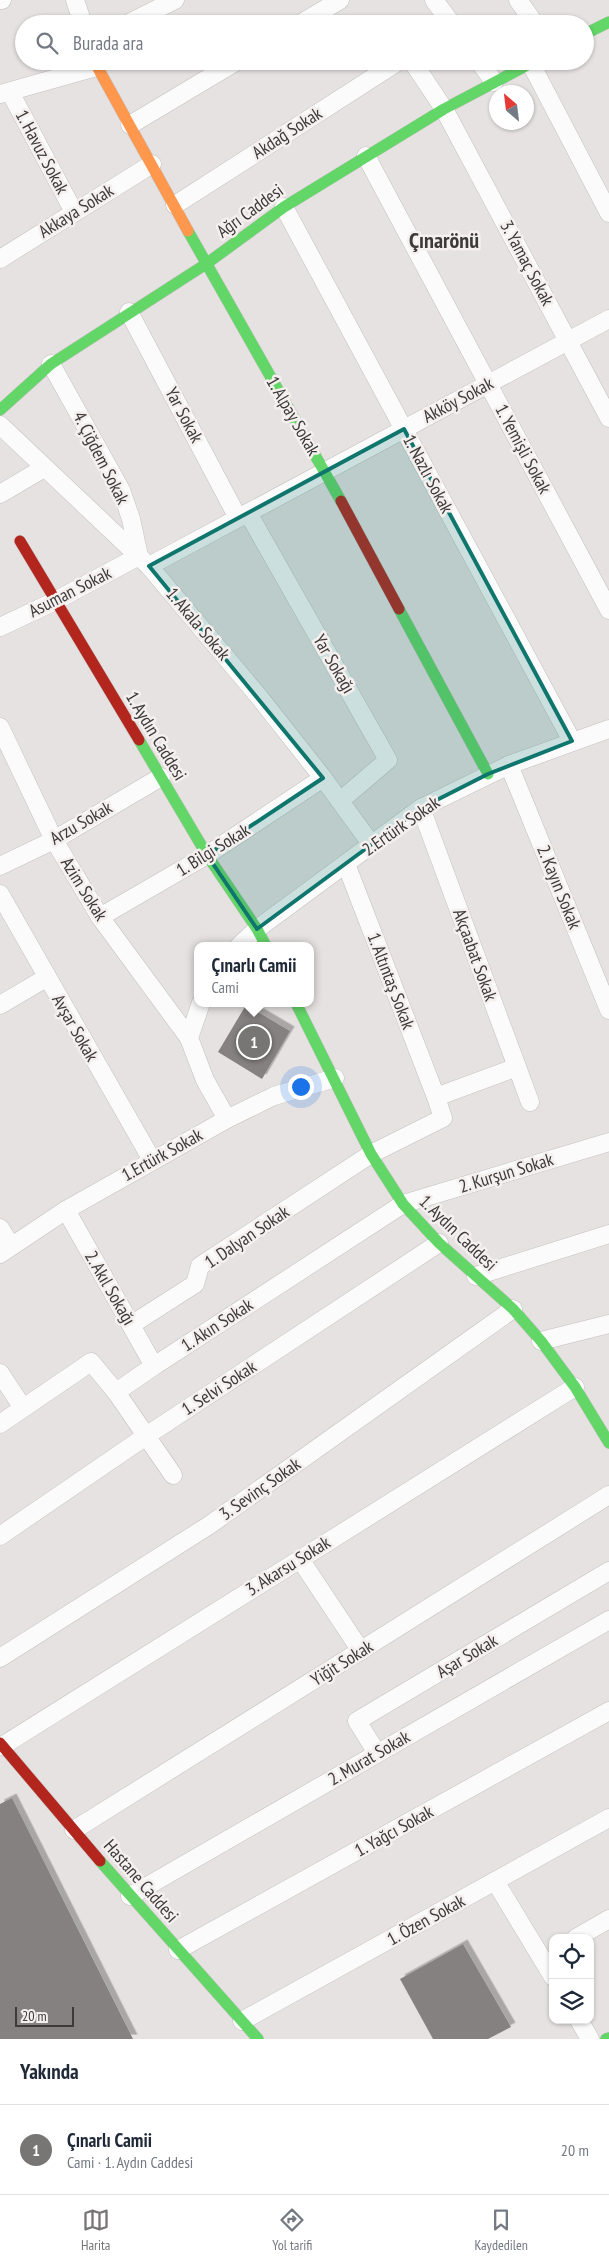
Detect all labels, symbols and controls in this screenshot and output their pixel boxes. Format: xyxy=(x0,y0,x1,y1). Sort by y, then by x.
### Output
search box xyxy=(15,15,594,70)
icon: search xyxy=(33,29,61,57)
text: Burada ara xyxy=(73,31,143,55)
north arrow xyxy=(489,85,534,130)
street label: Akdağ Sokak xyxy=(247,101,326,164)
street label: 1. Havuz Sokak xyxy=(11,106,74,198)
street label: Akkaya Sokak xyxy=(34,179,118,243)
street label: Ağrı Caddesi xyxy=(212,179,288,243)
street label: 3. Yamaç Sokak xyxy=(495,216,560,309)
district label: Çınarönü xyxy=(409,226,479,254)
street label: Akköy Sokak xyxy=(419,371,497,428)
street label: 1. Alpay Sokak xyxy=(261,372,325,460)
street label: Yar Sokak xyxy=(160,383,209,447)
street label: 1. Yemişli Sokak xyxy=(490,400,557,497)
street label: 4. Çiğdem Sokak xyxy=(68,407,135,508)
street label: 1. Nazlı Sokak xyxy=(398,430,459,517)
street label: Asuman Sokak xyxy=(25,561,115,622)
street label: 1. Akala Sokak xyxy=(161,583,235,665)
street label: Yar Sokağı xyxy=(308,630,361,697)
street label: 1. Aydın Caddesi xyxy=(121,687,192,784)
street label: 2.Ertürk Sokak xyxy=(358,791,444,861)
street label: Arzu Sokak xyxy=(45,796,116,850)
street label: 1. Bilgi Sokak xyxy=(172,818,254,881)
street label: 2. Kayın Sokak xyxy=(532,841,587,932)
street label: Azim Sokak xyxy=(56,853,113,925)
street label: Akçaabat Sokak xyxy=(448,906,503,1004)
street label: 1. Altıntaş Sokak xyxy=(363,929,420,1032)
popup xyxy=(194,942,314,1007)
text: Çınarlı Camii xyxy=(212,953,297,977)
text: Cami xyxy=(212,977,239,997)
street label: Avşar Sokak xyxy=(47,990,104,1065)
pin: 1 xyxy=(238,1023,270,1061)
your location xyxy=(288,1074,314,1100)
street label: 1.Ertürk Sokak xyxy=(117,1123,206,1186)
street label: 2. Kurşun Sokak xyxy=(456,1147,556,1198)
street label: 1. Aydın Caddesi xyxy=(414,1190,502,1276)
street label: 1. Dalyan Sokak xyxy=(200,1200,293,1273)
street label: 2. Akıl Sokağı xyxy=(80,1246,141,1329)
street label: 1. Akın Sokak xyxy=(176,1293,257,1356)
street label: 1. Selvi Sokak xyxy=(177,1355,260,1420)
street label: 3. Sevinç Sokak xyxy=(215,1452,305,1525)
street label: 3. Akarsu Sokak xyxy=(241,1531,334,1601)
street label: Aşar Sokak xyxy=(432,1628,501,1683)
street label: Yiğit Sokak xyxy=(306,1634,377,1691)
street label: 2. Murat Sokak xyxy=(324,1725,414,1790)
street label: 1. Yağcı Sokak xyxy=(350,1800,437,1862)
street label: Hastane Caddesi xyxy=(99,1834,184,1927)
street label: 1. Özen Sokak xyxy=(383,1889,469,1950)
map controls xyxy=(549,1934,594,2024)
button: locate xyxy=(549,1934,594,1979)
button: layers xyxy=(549,1979,594,2024)
scale bar xyxy=(15,2004,74,2027)
text: 20 m xyxy=(22,2007,47,2025)
text: Yakında xyxy=(20,2058,79,2085)
text: Çınarlı Camii xyxy=(67,2128,152,2152)
text: 1 xyxy=(32,2140,40,2160)
text: 20 m xyxy=(561,2140,589,2160)
text: Cami · 1. Aydın Caddesi xyxy=(67,2152,193,2172)
tab: Harita xyxy=(81,2206,110,2254)
tab: Yol tarifi xyxy=(272,2206,312,2254)
tab: Kaydedilen xyxy=(474,2206,528,2254)

